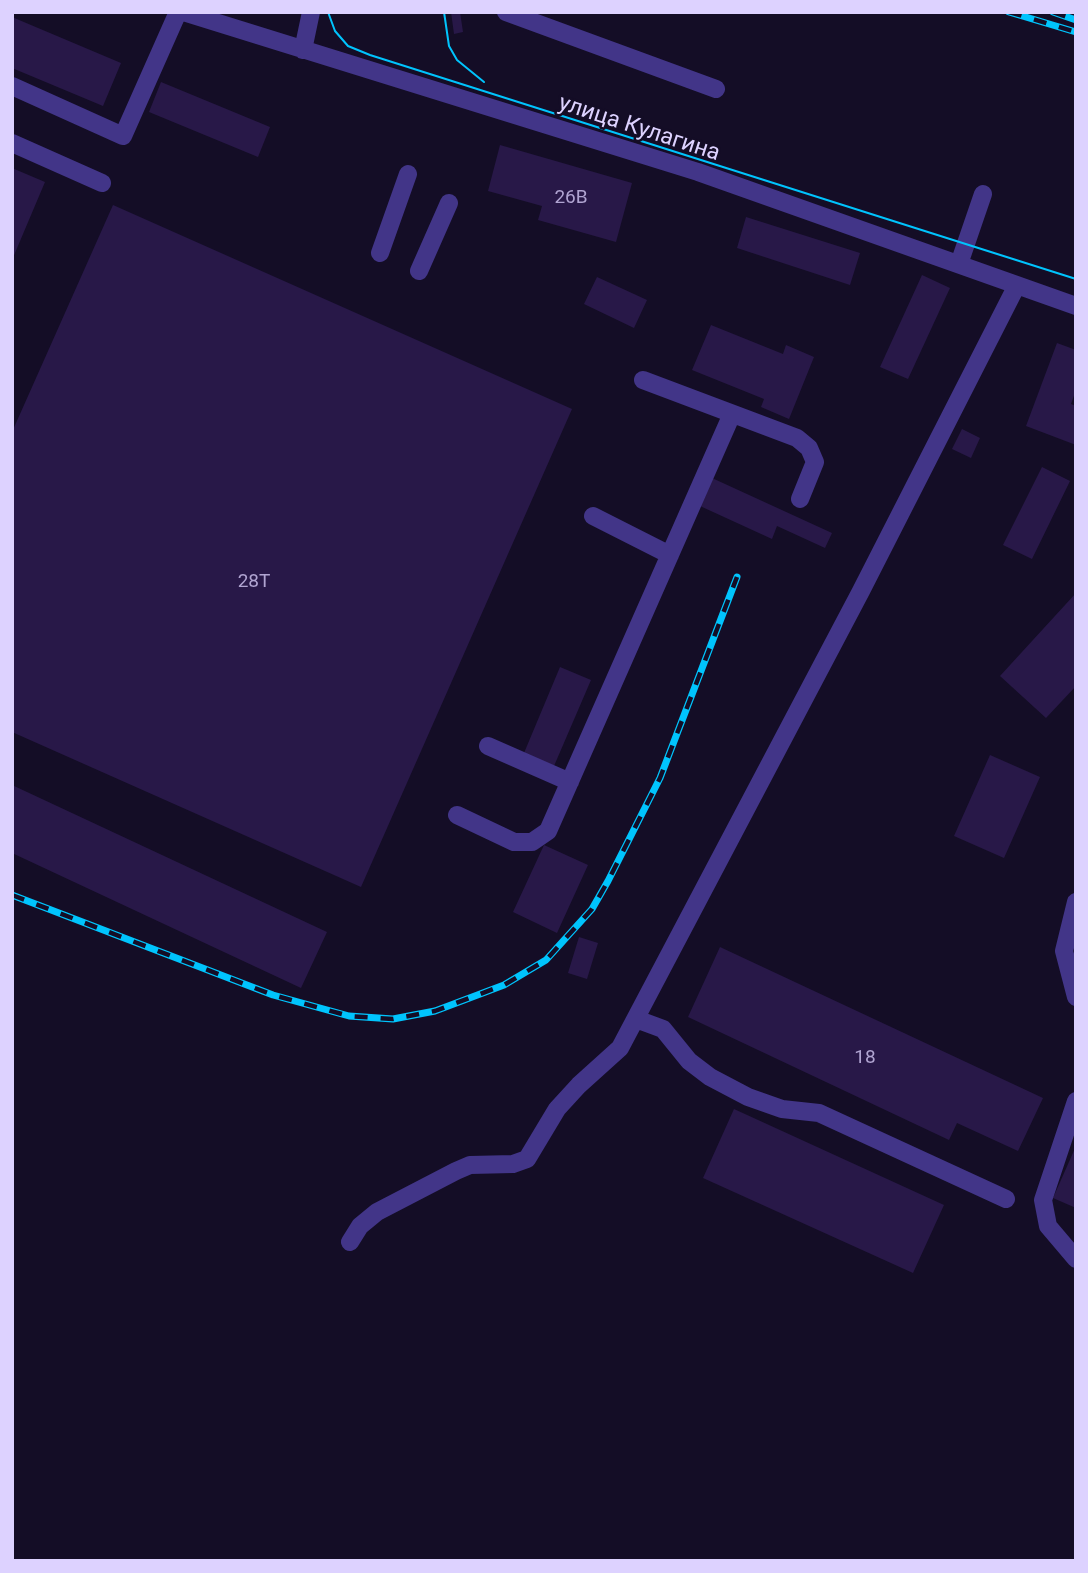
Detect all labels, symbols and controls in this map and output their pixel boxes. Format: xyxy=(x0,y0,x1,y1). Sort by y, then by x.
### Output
street label: улица Кулагина xyxy=(555,90,723,168)
house number: 26В xyxy=(554,187,588,209)
house number: 28Т xyxy=(238,571,270,593)
house number: 18 xyxy=(854,1047,876,1069)

